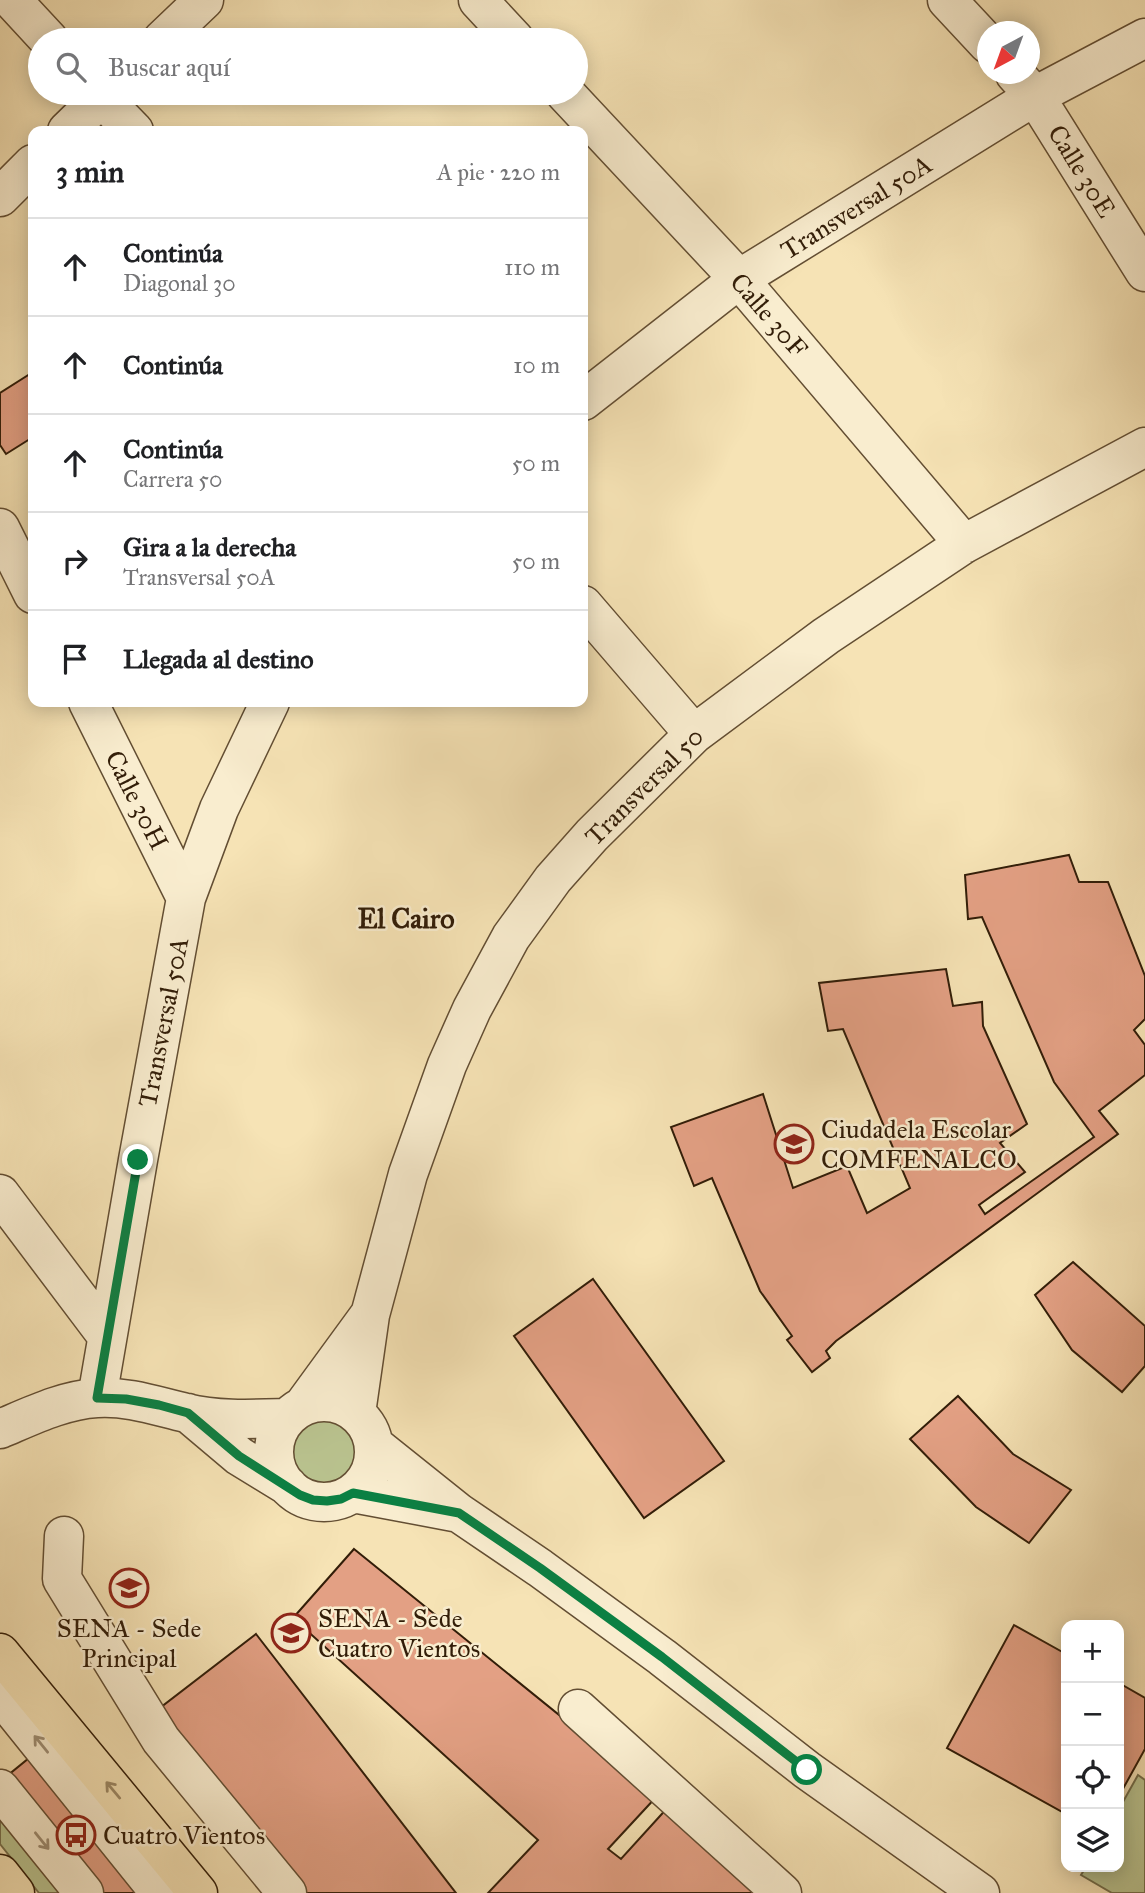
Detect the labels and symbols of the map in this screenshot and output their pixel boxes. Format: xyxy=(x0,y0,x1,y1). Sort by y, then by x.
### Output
north arrow xyxy=(977,21,1040,84)
street label: Calle 30E xyxy=(1041,119,1123,223)
street label: Transversal 50A xyxy=(775,148,938,266)
street label: Calle 30F xyxy=(724,266,814,364)
street label: Transversal 50 xyxy=(578,720,710,852)
street label: Calle 30H xyxy=(98,745,176,855)
district label: El Cairo xyxy=(358,901,454,936)
street label: Transversal 50A xyxy=(131,934,195,1109)
place label: Ciudadela Escolar COMFENALCO xyxy=(821,1113,1017,1175)
school or university icon: Ciudadela Escolar COMFENALCO xyxy=(773,1123,815,1165)
route end xyxy=(122,1144,153,1175)
school or university icon: SENA - Sede Principal xyxy=(108,1567,150,1609)
place label: SENA - Sede Cuatro Vientos xyxy=(318,1602,480,1664)
place label: SENA - Sede Principal xyxy=(57,1612,201,1674)
school or university icon: SENA - Sede Cuatro Vientos xyxy=(270,1612,312,1654)
one-way arrow xyxy=(33,1736,48,1754)
route start xyxy=(791,1754,822,1785)
one-way arrow xyxy=(105,1781,121,1799)
bus stop icon: Cuatro Vientos xyxy=(55,1814,97,1856)
place label: Cuatro Vientos xyxy=(103,1819,265,1851)
one-way arrow xyxy=(34,1832,50,1850)

